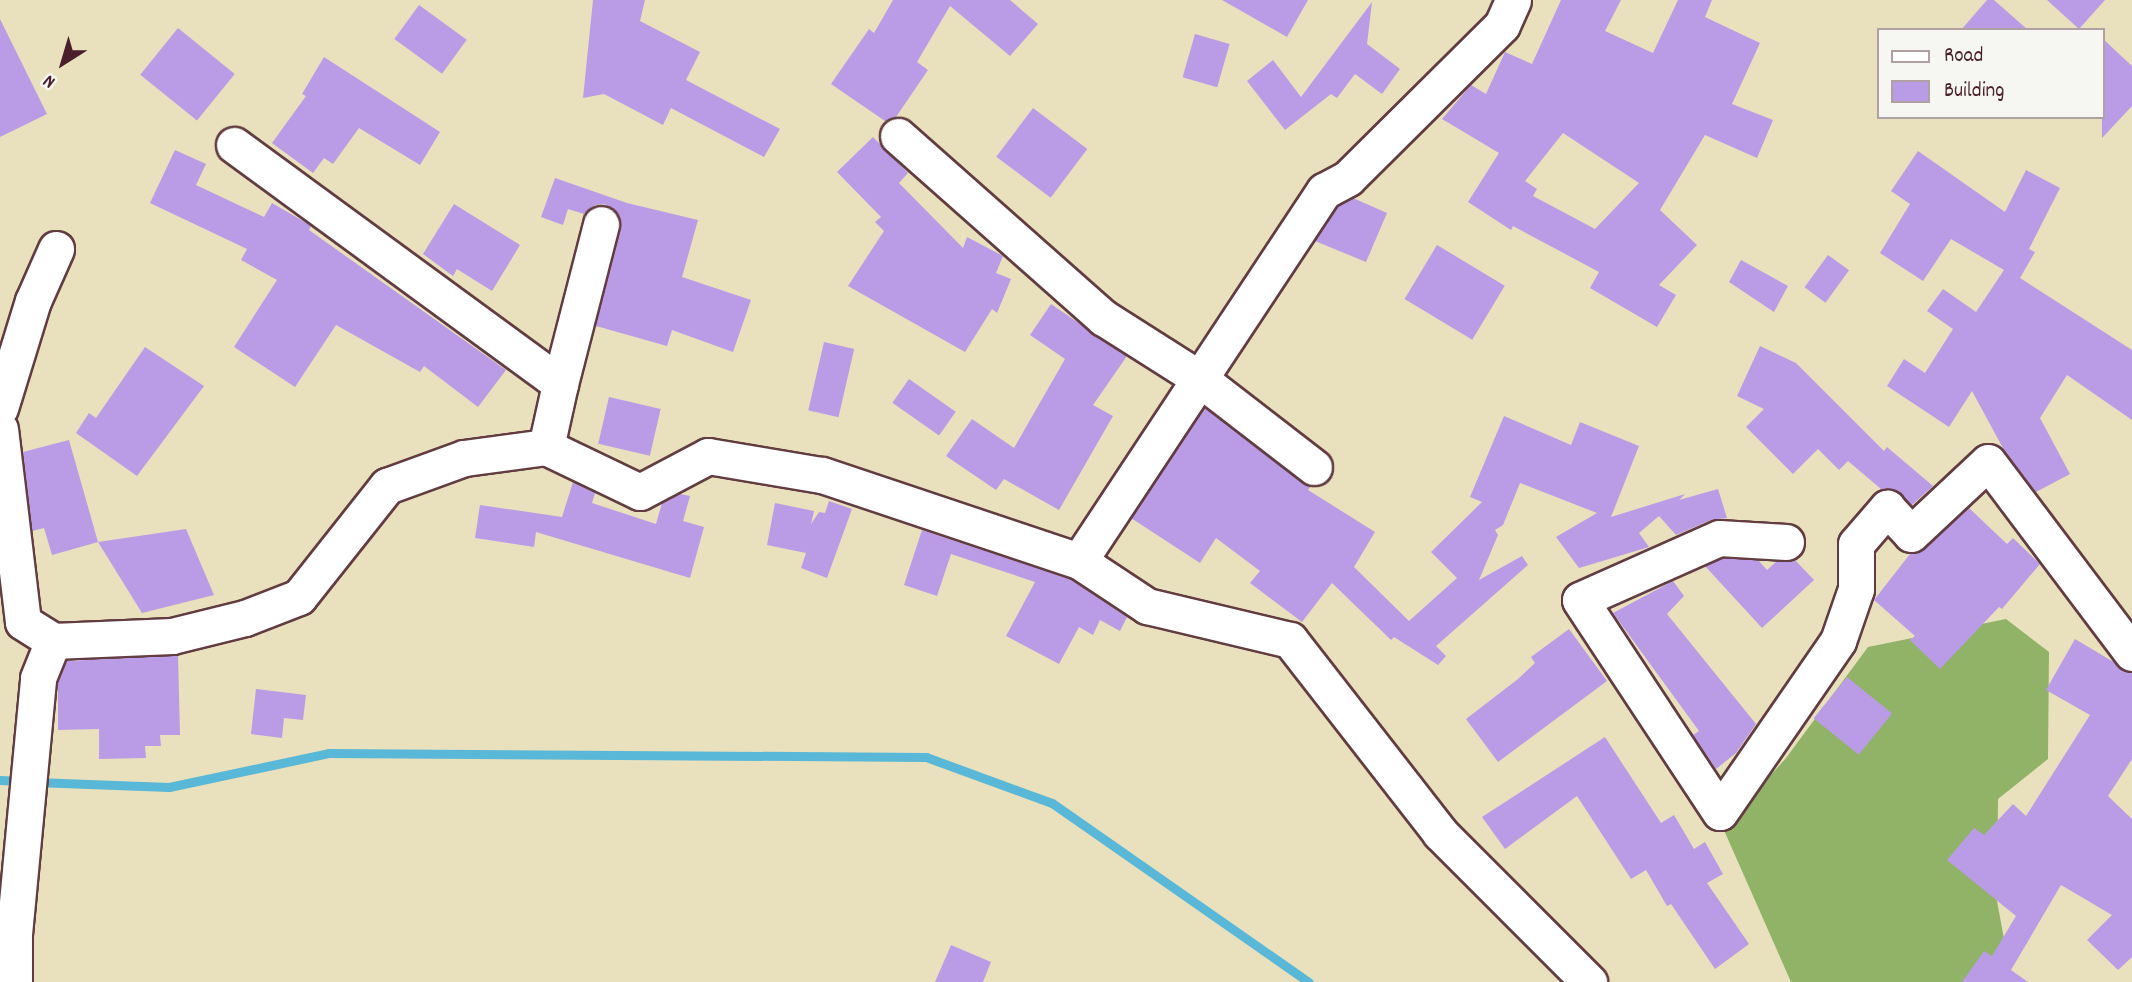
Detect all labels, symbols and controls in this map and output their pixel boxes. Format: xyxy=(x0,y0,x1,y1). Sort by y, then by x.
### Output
north arrow xyxy=(28,28,98,98)
legend xyxy=(1876,28,2104,119)
text: Road xyxy=(1944,42,1983,72)
text: N xyxy=(38,67,62,94)
text: Building xyxy=(1944,77,2004,107)

